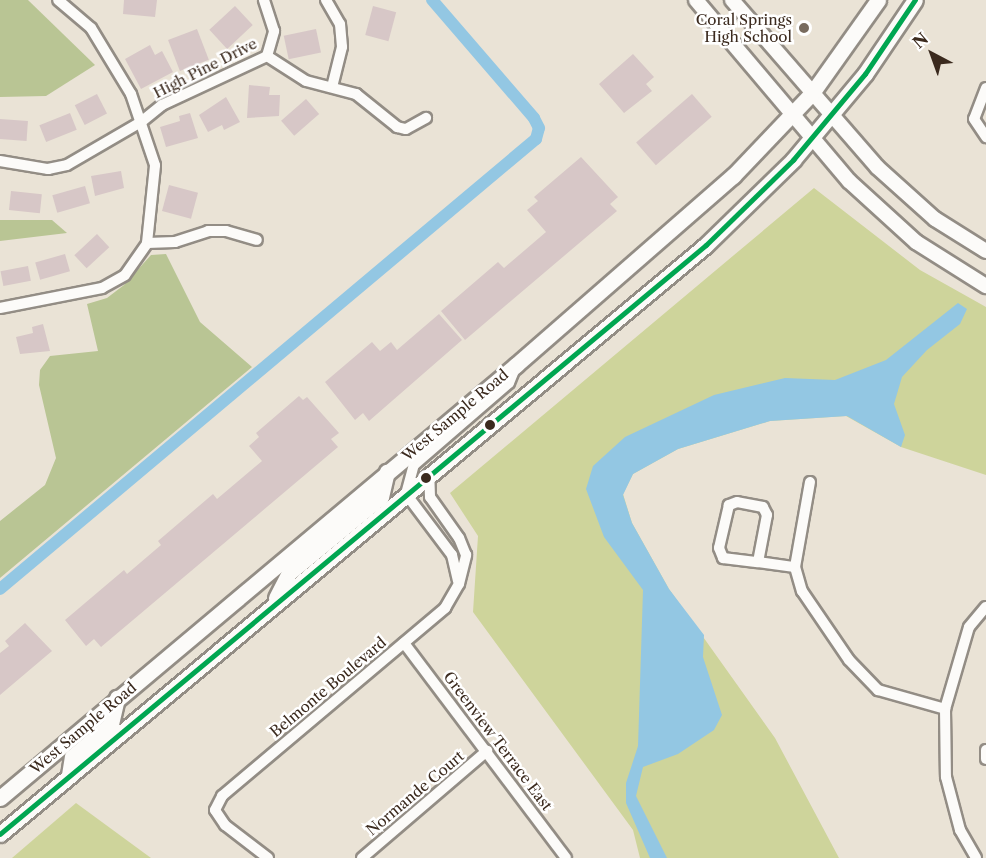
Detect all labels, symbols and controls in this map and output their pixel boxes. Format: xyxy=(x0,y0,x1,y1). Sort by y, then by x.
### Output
place label: Coral Springs High School xyxy=(696,10,792,45)
marker: Coral Springs High School xyxy=(797,21,811,35)
north arrow xyxy=(902,24,962,84)
text: N xyxy=(908,28,932,53)
street label: High Pine Drive xyxy=(150,34,260,102)
street label: West Sample Road xyxy=(398,365,512,465)
unlabelled marker xyxy=(484,419,496,431)
unlabelled marker xyxy=(420,472,432,484)
street label: Belmonte Boulevard xyxy=(266,633,390,741)
street label: Greenview Terrace East xyxy=(440,668,556,814)
street label: West Sample Road xyxy=(26,678,140,778)
street label: Normande Court xyxy=(363,747,467,839)

